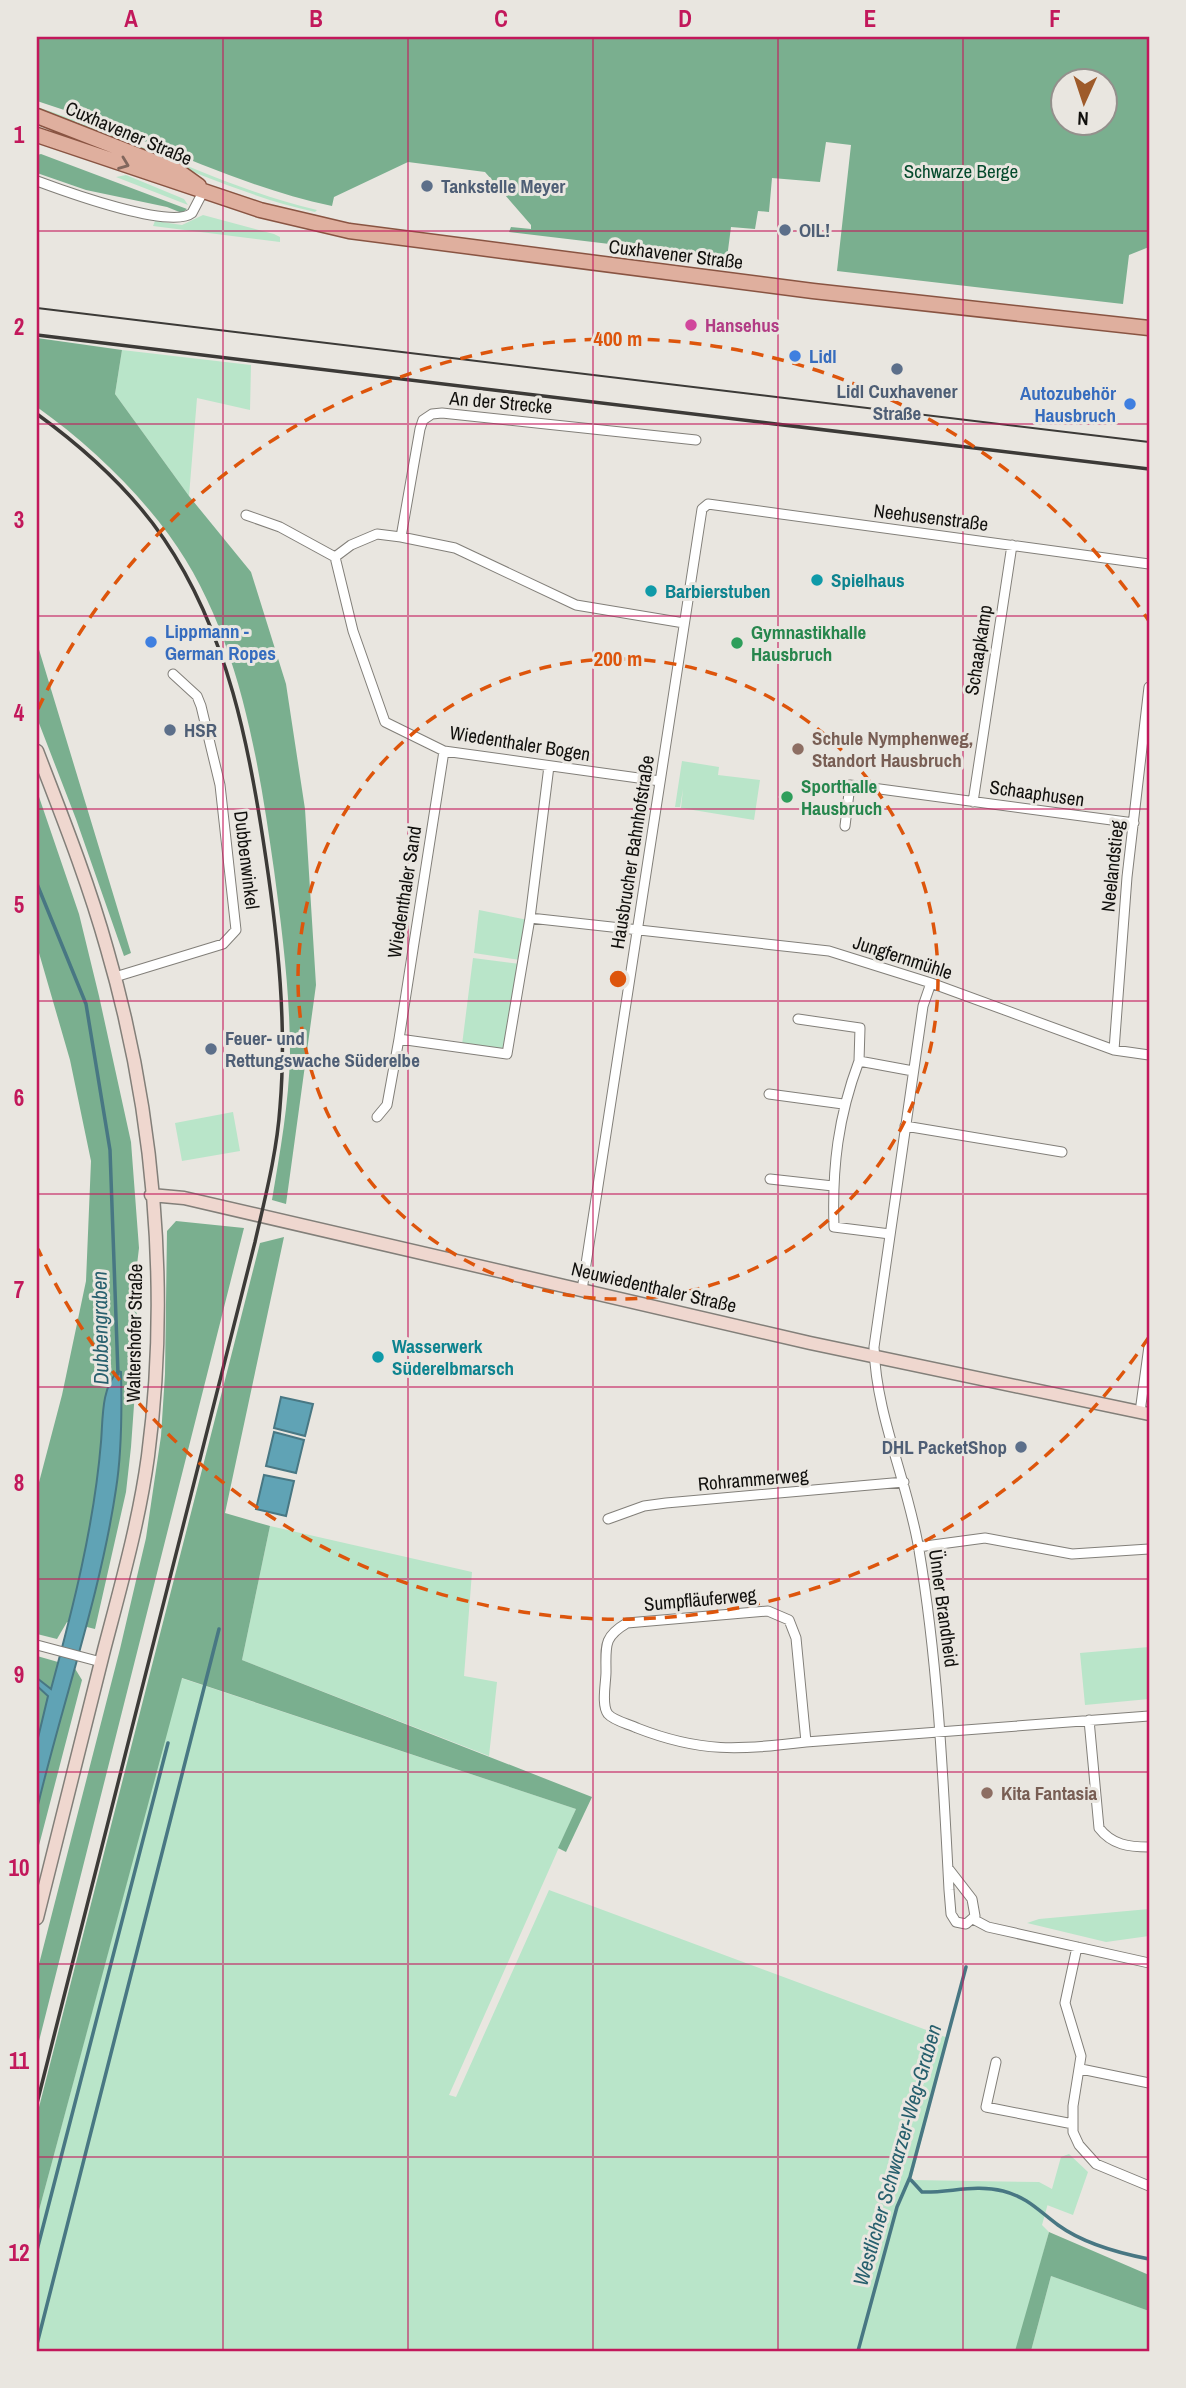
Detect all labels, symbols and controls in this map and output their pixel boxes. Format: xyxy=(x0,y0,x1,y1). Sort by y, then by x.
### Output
text: A xyxy=(124,3,138,34)
text: B xyxy=(309,3,323,34)
text: C xyxy=(494,3,508,34)
text: D xyxy=(678,3,692,34)
text: E xyxy=(864,3,876,34)
text: F xyxy=(1049,3,1061,34)
north arrow xyxy=(1050,66,1120,136)
street label: Cuxhavener Straße xyxy=(62,95,196,171)
text: N xyxy=(1077,106,1089,132)
text: 1 xyxy=(14,119,25,150)
one-way arrow xyxy=(117,155,129,169)
park label: Schwarze Berge xyxy=(904,158,1018,184)
place label: Tankstelle Meyer xyxy=(441,173,565,199)
marker: Tankstelle Meyer xyxy=(419,178,435,194)
place label: OIL! xyxy=(799,217,830,243)
marker: OIL! xyxy=(777,222,793,238)
street label: Cuxhavener Straße xyxy=(607,233,745,275)
text: 2 xyxy=(14,311,24,342)
place label: Hansehus xyxy=(705,312,779,338)
marker: Hansehus xyxy=(683,317,699,333)
text: 400 m xyxy=(594,324,642,353)
place label: Lidl xyxy=(809,343,837,369)
marker: Lidl xyxy=(787,348,803,364)
marker: Lidl Cuxhavener Straße xyxy=(889,361,905,377)
place label: Lidl Cuxhavener Straße xyxy=(836,378,958,426)
place label: Autozubehör Hausbruch xyxy=(1020,380,1116,428)
street label: An der Strecke xyxy=(448,384,553,419)
marker: Autozubehör Hausbruch xyxy=(1122,396,1138,412)
street label: Neehusenstraße xyxy=(872,497,990,537)
text: 3 xyxy=(14,504,24,535)
place label: Spielhaus xyxy=(831,567,905,593)
marker: Spielhaus xyxy=(809,572,825,588)
place label: Barbierstuben xyxy=(665,578,771,604)
marker: Barbierstuben xyxy=(643,583,659,599)
street label: Schaapkamp xyxy=(958,603,998,697)
place label: Lippmann - German Ropes xyxy=(165,618,276,666)
place label: Gymnastikhalle Hausbruch xyxy=(751,619,867,667)
marker: Lippmann - German Ropes xyxy=(143,634,159,650)
marker: Gymnastikhalle Hausbruch xyxy=(729,635,745,651)
text: 200 m xyxy=(594,644,642,673)
text: 4 xyxy=(14,697,25,728)
place label: HSR xyxy=(184,717,217,743)
street label: Wiedenthaler Bogen xyxy=(448,719,592,767)
marker: HSR xyxy=(162,722,178,738)
place label: Schule Nymphenweg, Standort Hausbruch xyxy=(812,725,973,773)
marker: Schule Nymphenweg, Standort Hausbruch xyxy=(790,741,806,757)
street label: Hausbrucher Bahnhofstraße xyxy=(604,753,660,951)
place label: Sporthalle Hausbruch xyxy=(801,773,882,821)
street label: Schaaphusen xyxy=(988,773,1086,813)
marker: Sporthalle Hausbruch xyxy=(779,789,795,805)
street label: Dubbenwinkel xyxy=(228,809,266,911)
street label: Neelandstieg xyxy=(1094,819,1130,913)
street label: Wiedenthaler Sand xyxy=(381,824,427,960)
text: 5 xyxy=(14,889,24,920)
street label: Jungfernmühle xyxy=(850,929,956,985)
centre of rings xyxy=(606,967,630,991)
place label: Feuer- und Rettungswache Süderelbe xyxy=(225,1025,420,1073)
marker: Feuer- und Rettungswache Süderelbe xyxy=(203,1041,219,1057)
text: 6 xyxy=(14,1082,24,1113)
street label: Neuwiedenthaler Straße xyxy=(569,1255,739,1319)
street label: Waltershofer Straße xyxy=(120,1263,148,1403)
water label: Dubbengraben xyxy=(85,1271,115,1385)
text: 7 xyxy=(14,1274,24,1305)
place label: Wasserwerk Süderelbmarsch xyxy=(392,1333,514,1381)
marker: Wasserwerk Süderelbmarsch xyxy=(370,1349,386,1365)
place label: DHL PacketShop xyxy=(882,1434,1007,1460)
marker: DHL PacketShop xyxy=(1013,1439,1029,1455)
street label: Rohrammerweg xyxy=(697,1461,810,1497)
text: 8 xyxy=(14,1467,24,1498)
street label: Ünner Brandheid xyxy=(923,1547,965,1669)
street label: Sumpfläuferweg xyxy=(643,1581,758,1617)
text: 9 xyxy=(14,1659,24,1690)
place label: Kita Fantasia xyxy=(1001,1780,1098,1806)
marker: Kita Fantasia xyxy=(979,1785,995,1801)
text: 10 xyxy=(9,1852,29,1883)
water label: Westlicher Schwarzer-Weg-Graben xyxy=(846,2021,948,2289)
text: 11 xyxy=(9,2045,29,2076)
text: 12 xyxy=(9,2237,29,2268)

